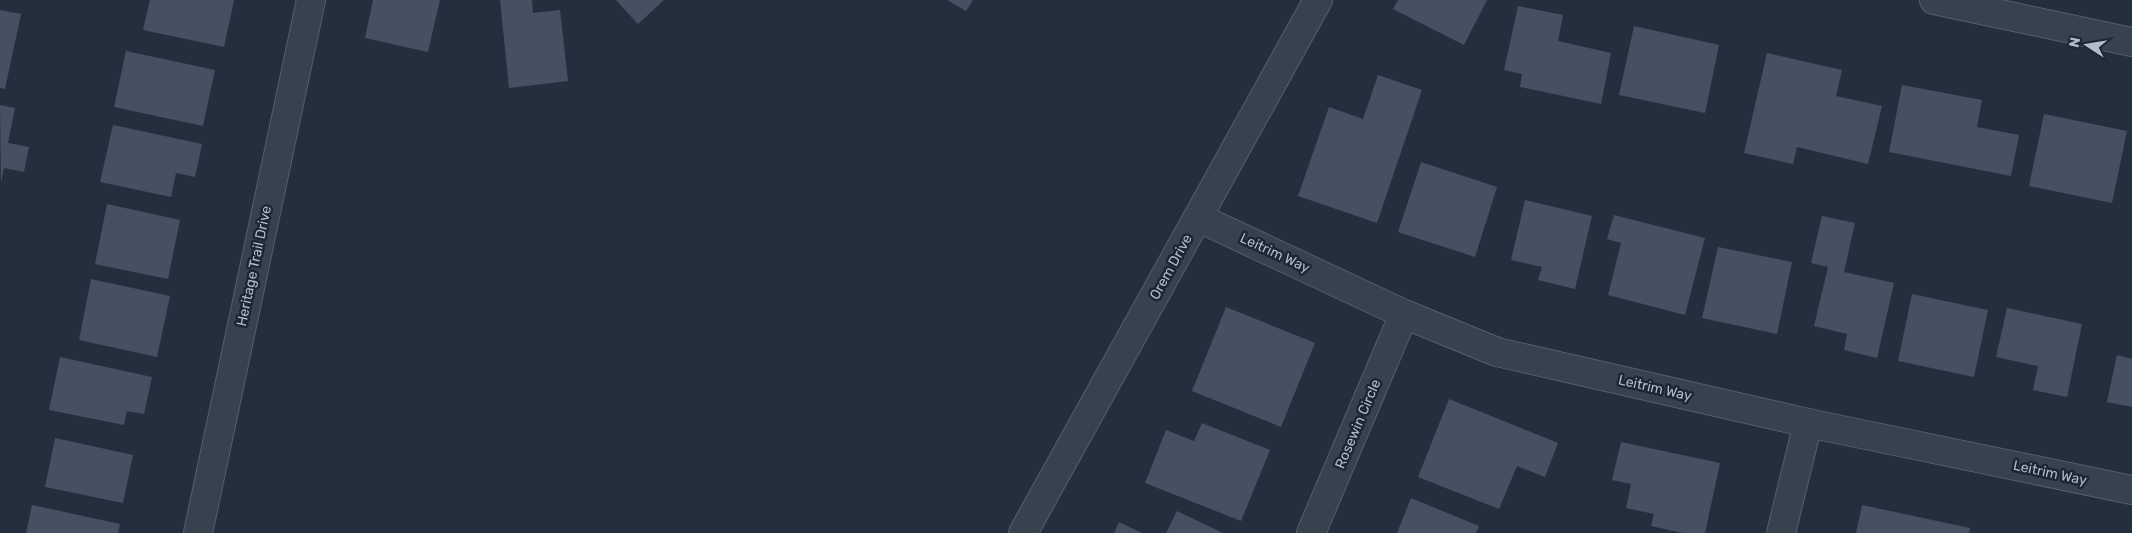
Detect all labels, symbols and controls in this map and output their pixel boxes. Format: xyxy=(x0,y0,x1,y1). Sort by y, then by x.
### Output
north arrow xyxy=(2062,20,2112,70)
text: N xyxy=(2065,36,2084,49)
street label: Heritage Trail Drive xyxy=(233,204,275,328)
street label: Leitrim Way xyxy=(1237,229,1313,277)
street label: Orem Drive xyxy=(1146,231,1196,303)
street label: Leitrim Way xyxy=(1617,371,1694,405)
street label: Rosewin Circle xyxy=(1332,377,1385,471)
street label: Leitrim Way xyxy=(2012,457,2089,489)

